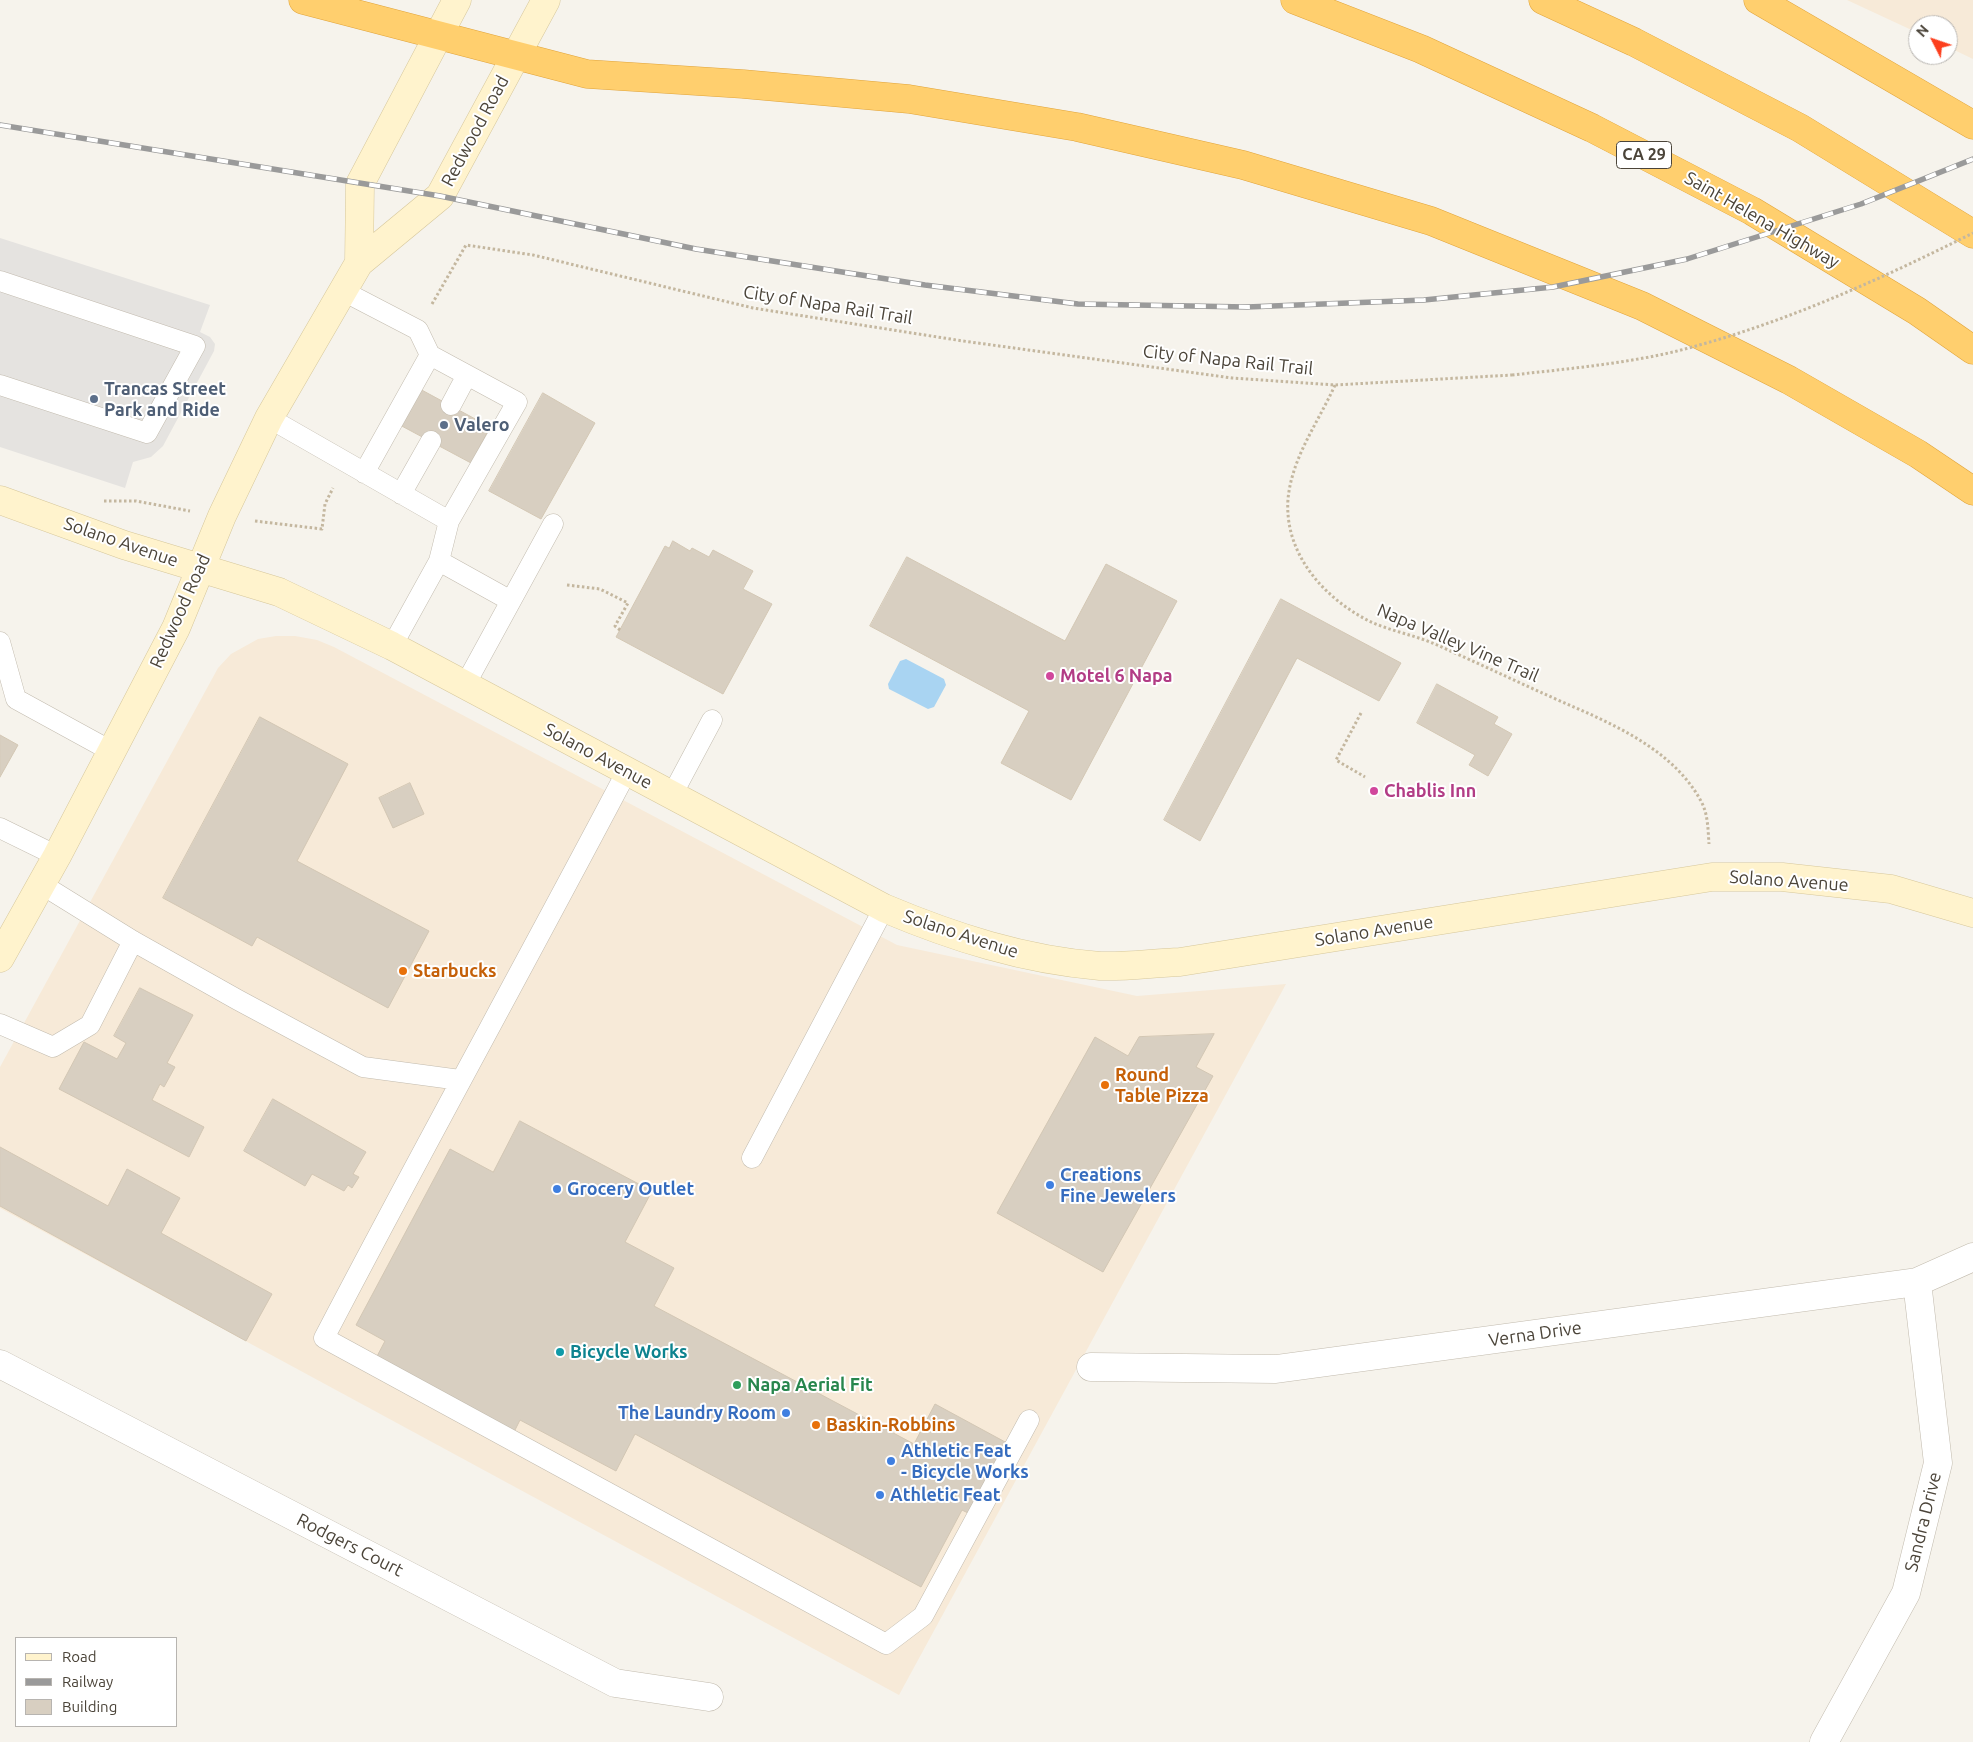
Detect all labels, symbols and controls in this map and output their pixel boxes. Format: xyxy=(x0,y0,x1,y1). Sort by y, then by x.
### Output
north arrow xyxy=(1908,15,1958,65)
text: N xyxy=(1913,22,1932,40)
street label: Redwood Road xyxy=(437,72,513,190)
road number: CA 29 xyxy=(1616,142,1672,168)
street label: Saint Helena Highway xyxy=(1681,167,1843,273)
street label: City of Napa Rail Trail xyxy=(742,281,914,329)
street label: City of Napa Rail Trail xyxy=(1142,340,1314,380)
place label: Trancas Street Park and Ride xyxy=(104,378,226,420)
marker: Trancas Street Park and Ride xyxy=(88,393,100,405)
place label: Valero xyxy=(454,414,510,436)
marker: Valero xyxy=(438,419,450,431)
street label: Solano Avenue xyxy=(61,512,181,572)
street label: Redwood Road xyxy=(145,551,215,671)
street label: Napa Valley Vine Trail xyxy=(1374,599,1542,687)
place label: Motel 6 Napa xyxy=(1060,665,1173,687)
marker: Motel 6 Napa xyxy=(1044,670,1056,682)
street label: Solano Avenue xyxy=(540,718,656,794)
place label: Chablis Inn xyxy=(1384,780,1476,802)
marker: Chablis Inn xyxy=(1368,785,1380,797)
street label: Solano Avenue xyxy=(1729,866,1849,896)
street label: Solano Avenue xyxy=(901,905,1021,963)
street label: Solano Avenue xyxy=(1313,911,1435,951)
place label: Starbucks xyxy=(413,960,497,982)
marker: Starbucks xyxy=(397,965,409,977)
place label: Round Table Pizza xyxy=(1115,1064,1209,1106)
marker: Round Table Pizza xyxy=(1099,1079,1111,1091)
place label: Creations Fine Jewelers xyxy=(1060,1164,1176,1206)
place label: Grocery Outlet xyxy=(567,1178,694,1200)
marker: Creations Fine Jewelers xyxy=(1044,1179,1056,1191)
marker: Grocery Outlet xyxy=(551,1183,563,1195)
street label: Verna Drive xyxy=(1487,1317,1583,1351)
place label: Bicycle Works xyxy=(570,1341,687,1363)
marker: Bicycle Works xyxy=(554,1346,566,1358)
place label: Napa Aerial Fit xyxy=(747,1374,873,1396)
marker: Napa Aerial Fit xyxy=(731,1379,743,1391)
place label: The Laundry Room xyxy=(618,1402,776,1424)
marker: The Laundry Room xyxy=(780,1407,792,1419)
place label: Baskin-Robbins xyxy=(826,1414,956,1436)
marker: Baskin-Robbins xyxy=(810,1419,822,1431)
place label: Athletic Feat - Bicycle Works xyxy=(901,1440,1029,1482)
marker: Athletic Feat - Bicycle Works xyxy=(885,1455,897,1467)
street label: Sandra Drive xyxy=(1900,1470,1946,1574)
place label: Athletic Feat xyxy=(890,1484,1001,1506)
marker: Athletic Feat xyxy=(874,1489,886,1501)
street label: Rodgers Court xyxy=(293,1509,407,1581)
legend xyxy=(15,1637,178,1727)
text: Road xyxy=(62,1648,97,1665)
text: Railway xyxy=(62,1673,113,1690)
text: Building xyxy=(62,1698,117,1715)

